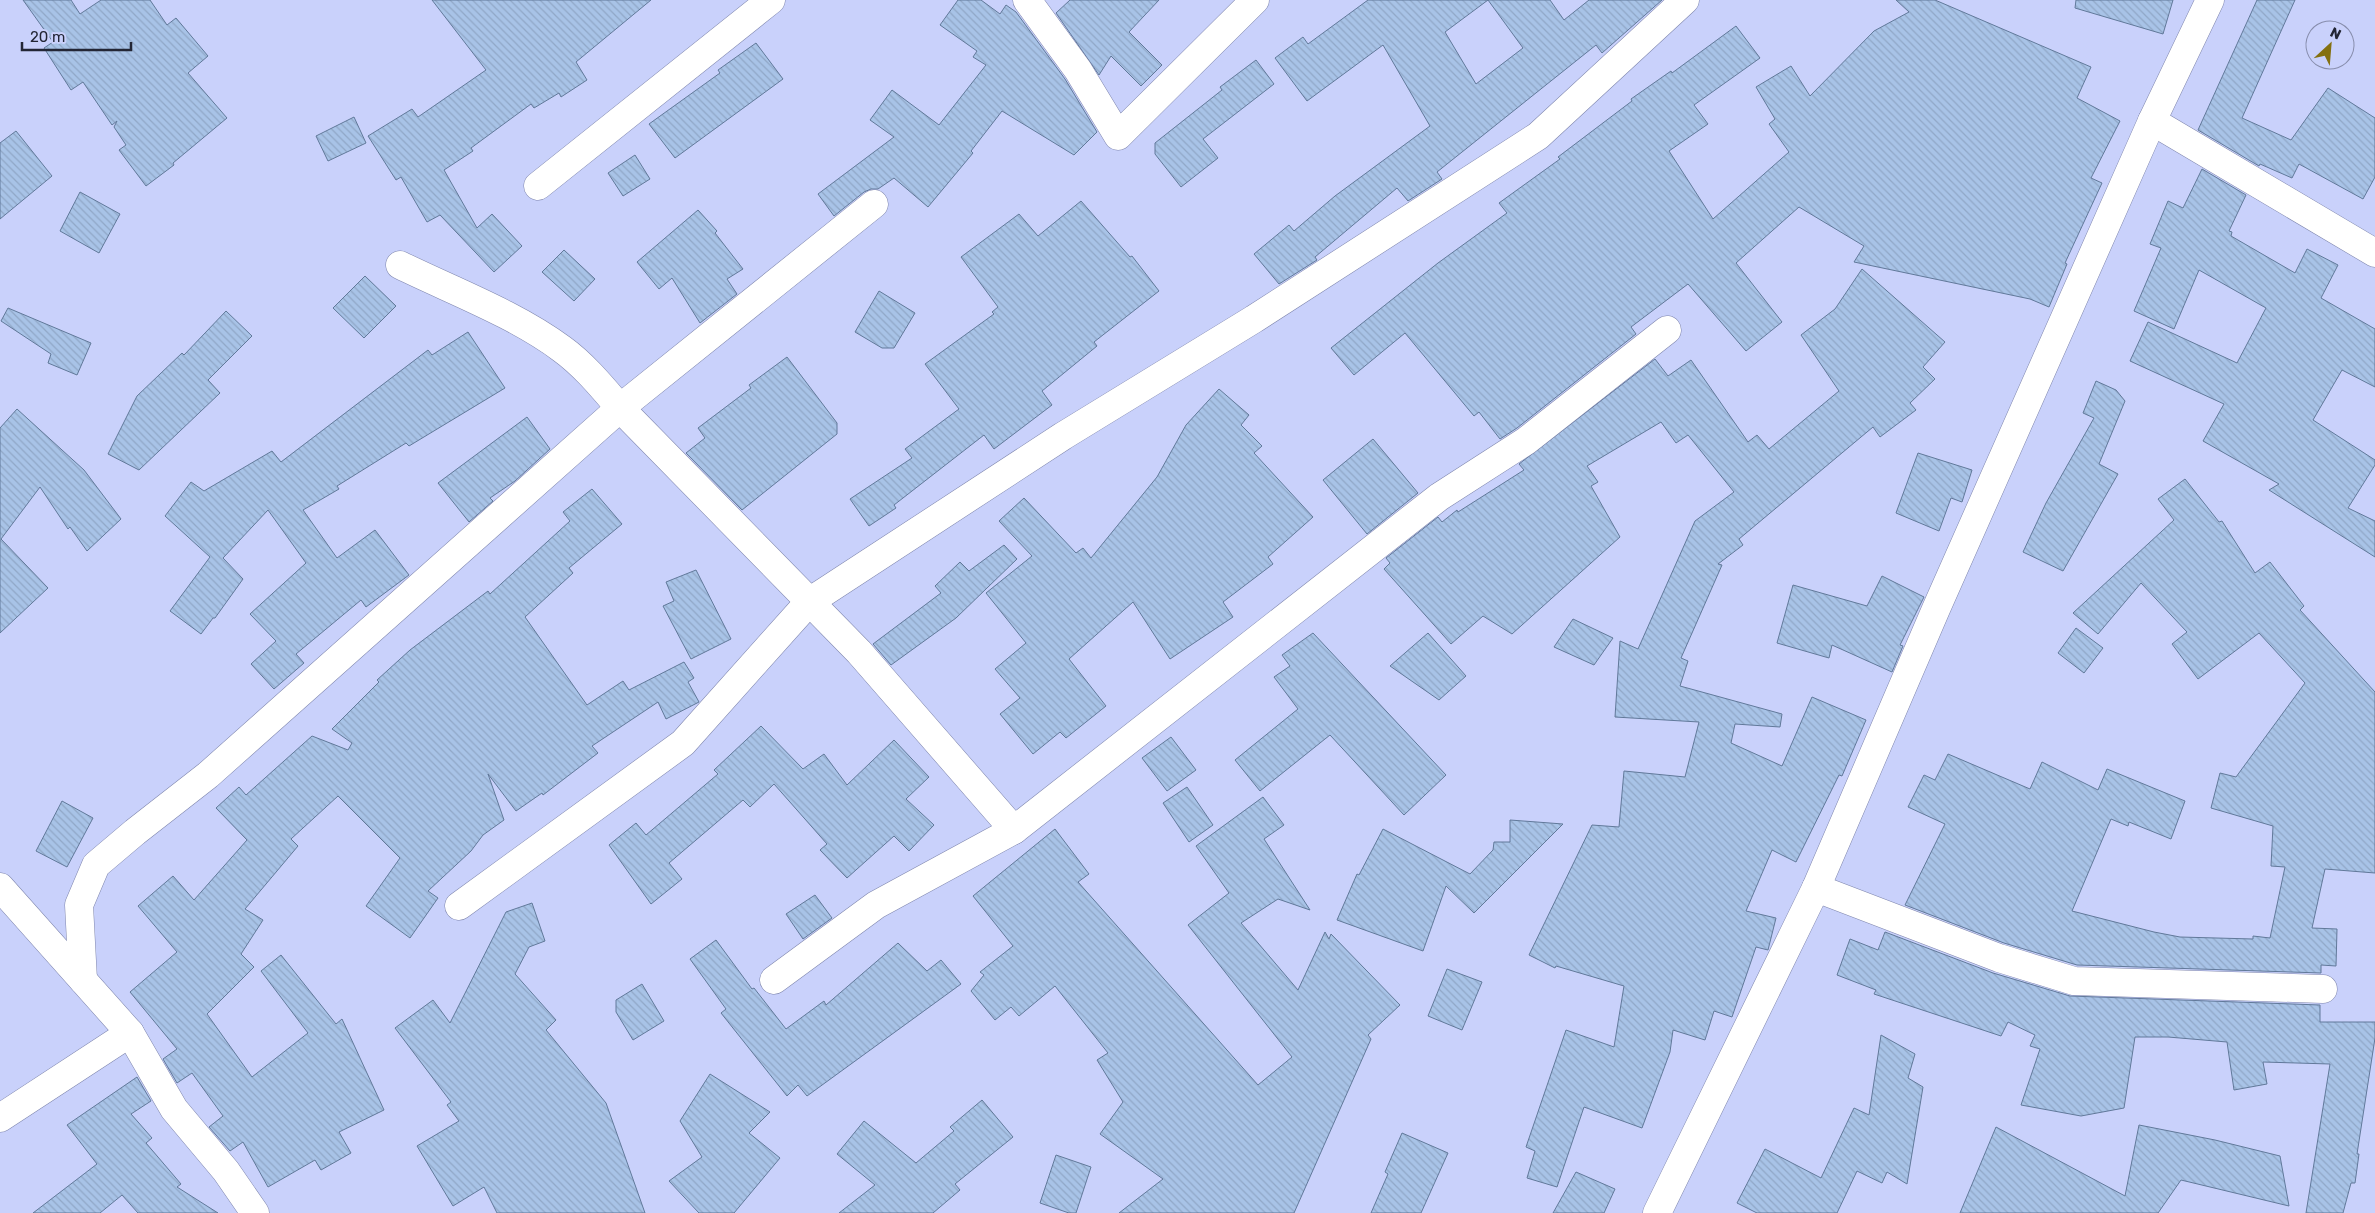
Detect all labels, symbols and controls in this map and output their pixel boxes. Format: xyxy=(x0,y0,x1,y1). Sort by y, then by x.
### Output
scale bar xyxy=(22,20,131,52)
north arrow xyxy=(2305,20,2355,70)
text: N xyxy=(2327,24,2344,44)
text: 20 m xyxy=(30,28,65,46)

